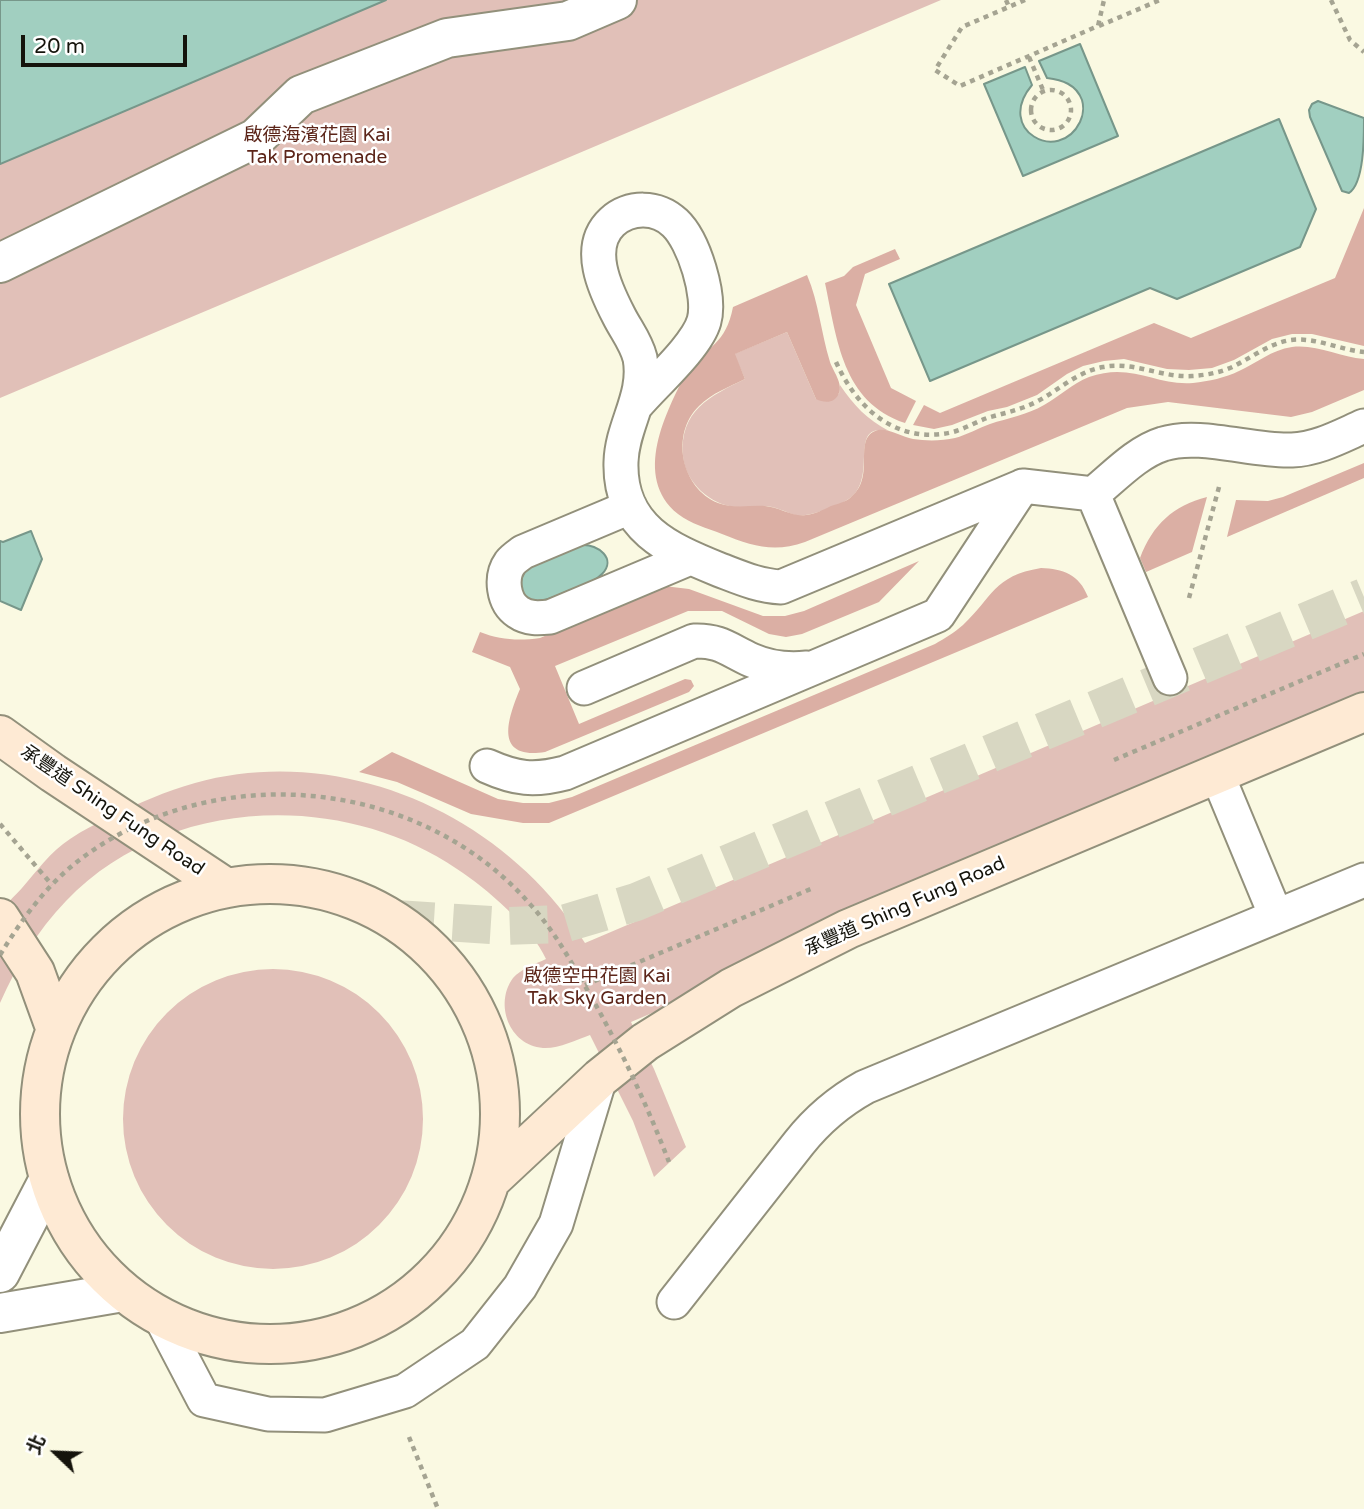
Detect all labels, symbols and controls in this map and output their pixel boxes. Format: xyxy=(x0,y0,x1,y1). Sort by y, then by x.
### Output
scale bar xyxy=(24,21,191,65)
text: 20 m xyxy=(34,34,85,59)
park label: 啟德海濱花園 Kai Tak Promenade xyxy=(243,125,391,169)
street label: 承豐道 Shing Fung Road xyxy=(16,741,208,881)
street label: 承豐道 Shing Fung Road xyxy=(801,852,1009,962)
park label: 啟德空中花園 Kai Tak Sky Garden xyxy=(523,966,671,1010)
north arrow xyxy=(21,1418,91,1488)
text: 北 xyxy=(23,1432,51,1458)

